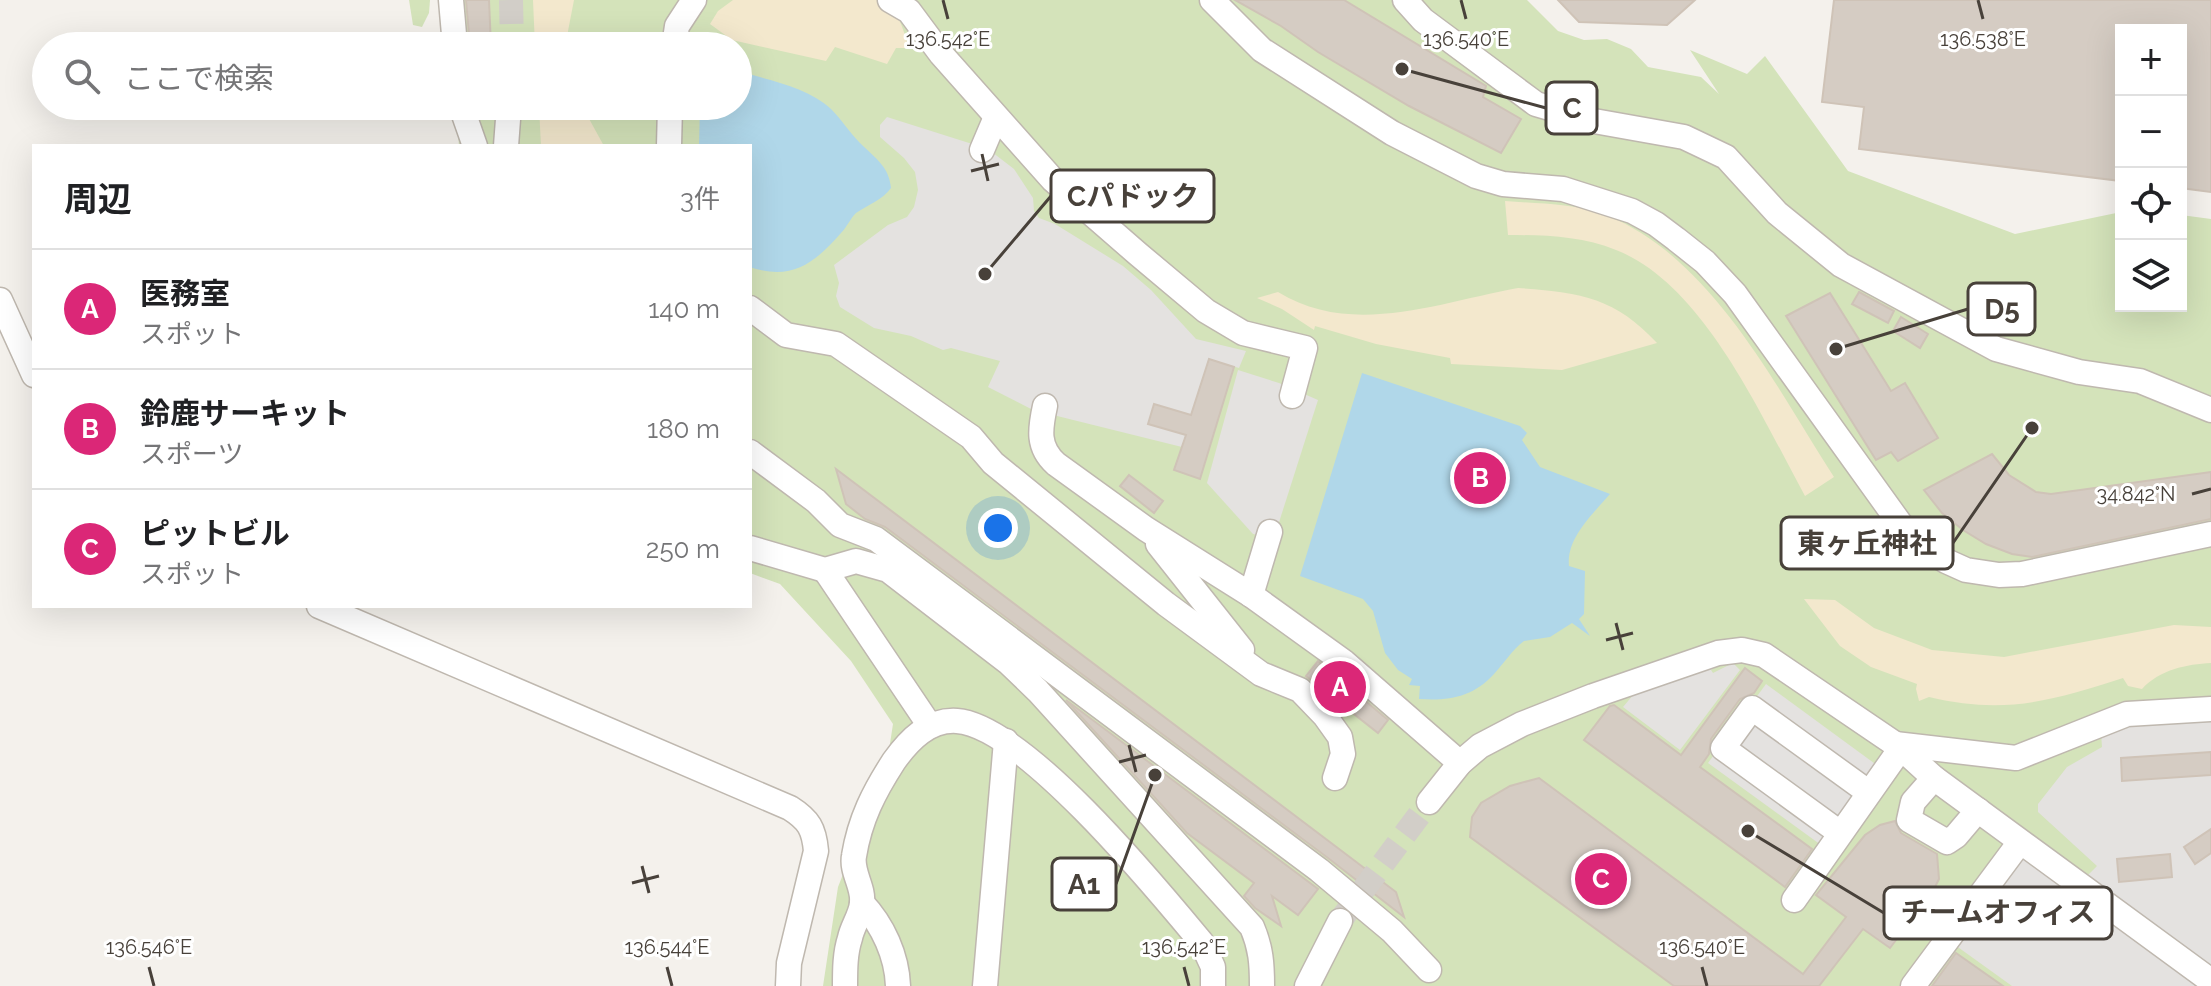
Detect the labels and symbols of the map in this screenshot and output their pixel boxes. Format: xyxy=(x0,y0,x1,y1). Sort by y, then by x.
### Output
text: 136.542°E xyxy=(906,27,990,51)
text: 136.540°E xyxy=(1423,27,1509,51)
text: 136.538°E xyxy=(1940,27,2026,51)
callout: C xyxy=(1546,82,1597,134)
text: C xyxy=(1562,92,1582,125)
callout: Cパドック xyxy=(1051,170,1214,222)
text: Cパドック xyxy=(1067,180,1199,213)
callout: D5 xyxy=(1968,283,2035,335)
text: D5 xyxy=(1984,293,2020,326)
pin: B xyxy=(1454,448,1506,508)
text: 34.842°N xyxy=(2096,482,2176,506)
your location xyxy=(978,508,1018,548)
callout: 東ヶ丘神社 xyxy=(1781,517,1953,569)
text: 東ヶ丘神社 xyxy=(1797,527,1937,560)
pin: A xyxy=(1314,657,1366,717)
pin: C xyxy=(1575,849,1627,909)
callout: A1 xyxy=(1052,858,1116,910)
text: A1 xyxy=(1068,868,1100,901)
callout: チームオフィス xyxy=(1884,887,2112,939)
text: チームオフィス xyxy=(1901,896,2095,929)
text: 136.546°E xyxy=(106,935,192,959)
text: 136.544°E xyxy=(624,935,710,959)
text: 136.542°E xyxy=(1142,935,1226,959)
text: 136.540°E xyxy=(1659,935,1745,959)

